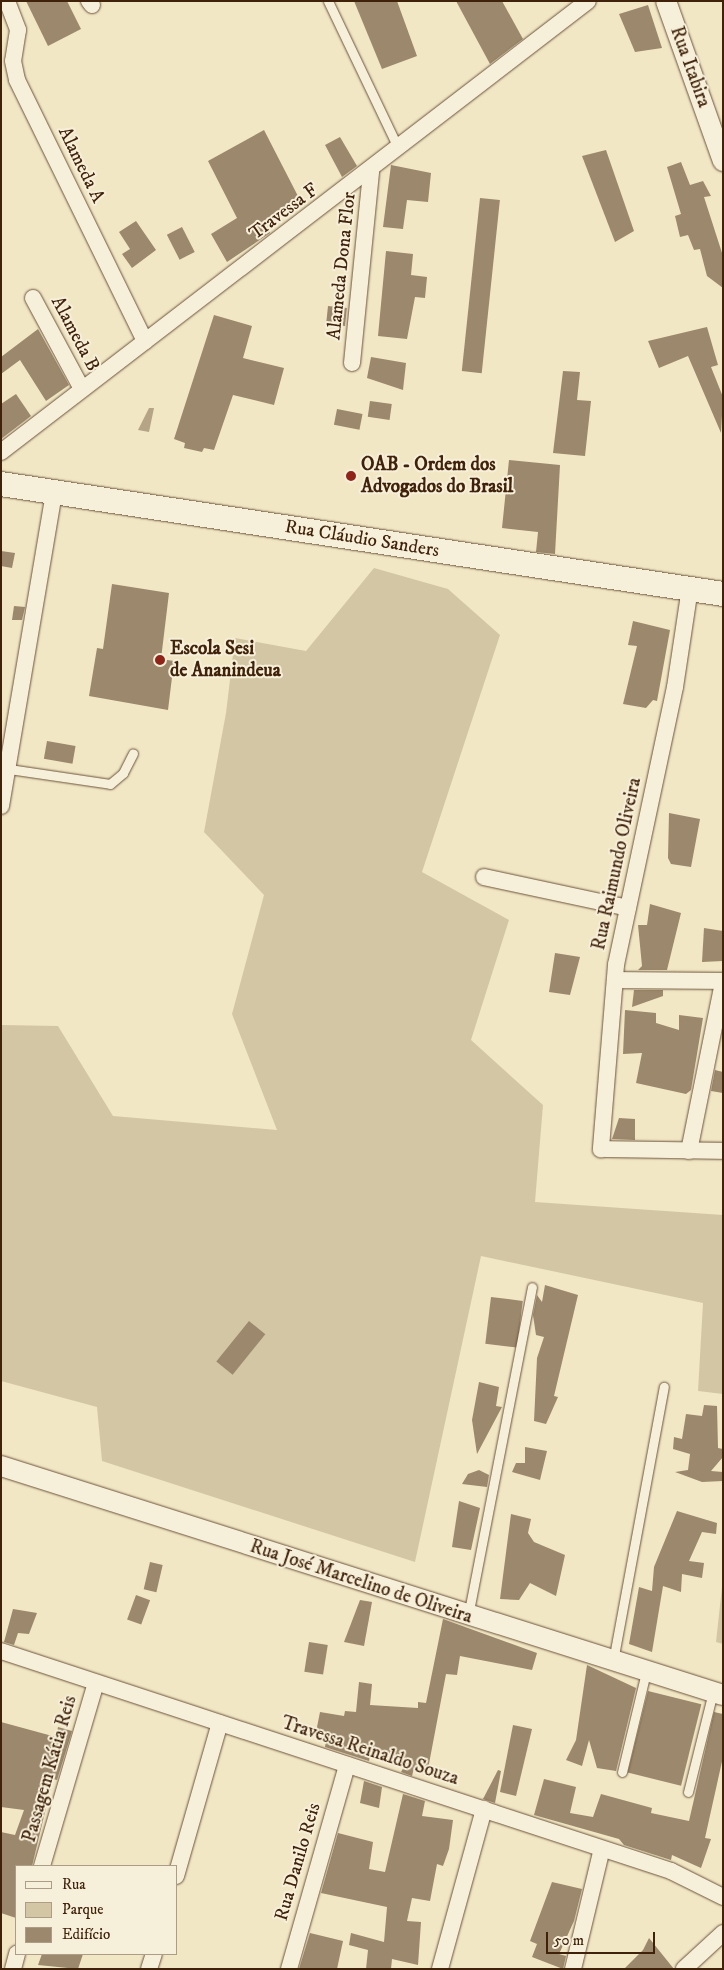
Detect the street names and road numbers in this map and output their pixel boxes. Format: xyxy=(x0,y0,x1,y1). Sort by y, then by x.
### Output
street label: Rua Itabira xyxy=(665,23,715,111)
street label: Alameda A xyxy=(53,123,109,207)
street label: Travessa F xyxy=(245,179,323,245)
street label: Alameda Dona Flor xyxy=(323,191,361,341)
street label: Alameda B xyxy=(46,293,104,375)
street label: Rua Cláudio Sanders xyxy=(283,516,441,562)
street label: Rua Raimundo Oliveira xyxy=(588,776,646,952)
street label: Rua José Marcelino de Oliveira xyxy=(247,1535,475,1629)
street label: Passagem Kátia Reis xyxy=(18,1693,82,1845)
street label: Travessa Reinaldo Souza xyxy=(278,1712,462,1790)
street label: Rua Danilo Reis xyxy=(270,1800,326,1924)

